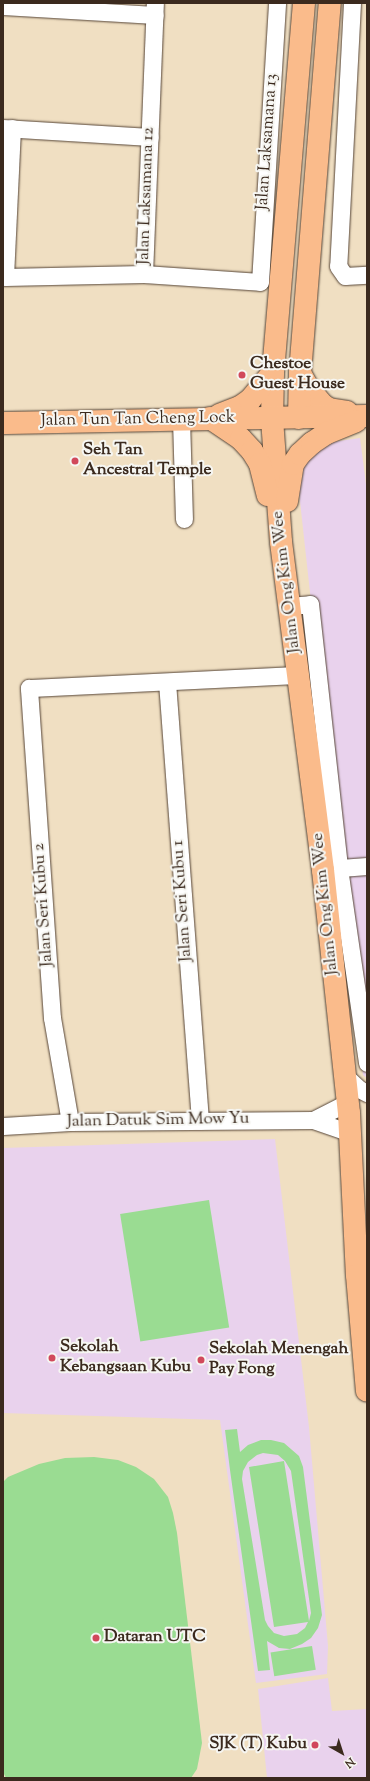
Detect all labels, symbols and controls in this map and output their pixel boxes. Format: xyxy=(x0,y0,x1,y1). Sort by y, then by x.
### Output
street label: Jalan Laksamana 13 xyxy=(253,73,283,211)
street label: Jalan Laksamana 12 xyxy=(134,127,160,265)
place label: Chestoe Guest House xyxy=(250,355,345,395)
marker: Chestoe Guest House xyxy=(237,370,247,380)
street label: Jalan Tun Tan Cheng Lock xyxy=(41,408,235,432)
place label: Seh Tan Ancestral Temple xyxy=(83,441,211,481)
marker: Seh Tan Ancestral Temple xyxy=(70,456,80,466)
street label: Jalan Ong Kim Wee xyxy=(268,510,306,654)
street label: Jalan Ong Kim Wee xyxy=(308,832,344,976)
street label: Jalan Seri Kubu 1 xyxy=(169,840,197,962)
street label: Jalan Seri Kubu 2 xyxy=(30,842,58,968)
street label: Jalan Datuk Sim Mow Yu xyxy=(67,1109,249,1133)
place label: Sekolah Kebangsaan Kubu xyxy=(60,1338,191,1378)
place label: Sekolah Menengah Pay Fong xyxy=(209,1340,348,1380)
marker: Sekolah Kebangsaan Kubu xyxy=(47,1353,57,1363)
marker: Sekolah Menengah Pay Fong xyxy=(196,1355,206,1365)
place label: Dataran UTC xyxy=(104,1628,206,1648)
marker: Dataran UTC xyxy=(91,1633,101,1643)
north arrow xyxy=(322,1733,362,1773)
place label: SJK (T) Kubu xyxy=(209,1735,307,1755)
marker: SJK (T) Kubu xyxy=(310,1740,320,1750)
text: N xyxy=(341,1753,358,1771)

